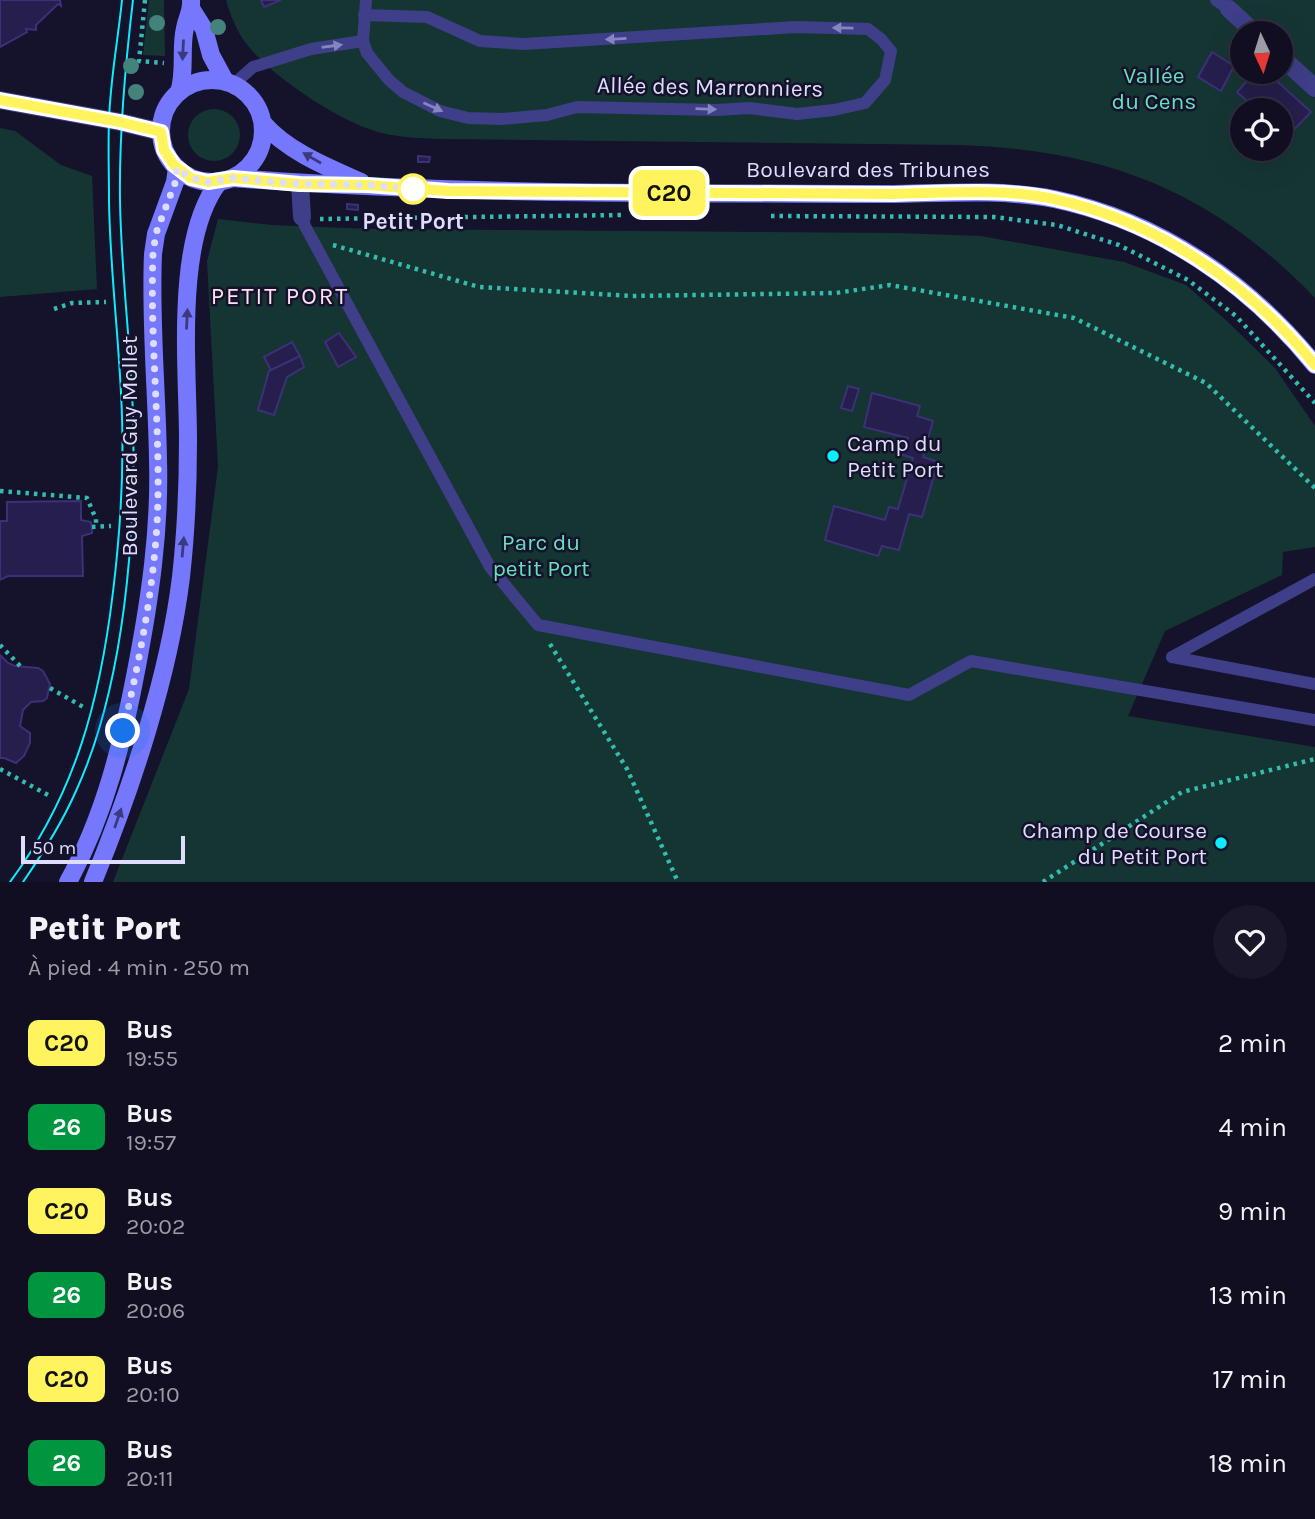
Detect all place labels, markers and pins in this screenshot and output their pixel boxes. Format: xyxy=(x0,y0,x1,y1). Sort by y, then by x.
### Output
marker: Petit Port xyxy=(398,174,428,204)
place label: Petit Port xyxy=(362,208,464,235)
place label: Camp du Petit Port xyxy=(847,430,944,483)
marker: Camp du Petit Port xyxy=(825,448,841,464)
place label: Champ de Course du Petit Port xyxy=(1022,817,1207,870)
marker: Champ de Course du Petit Port xyxy=(1213,835,1229,851)

